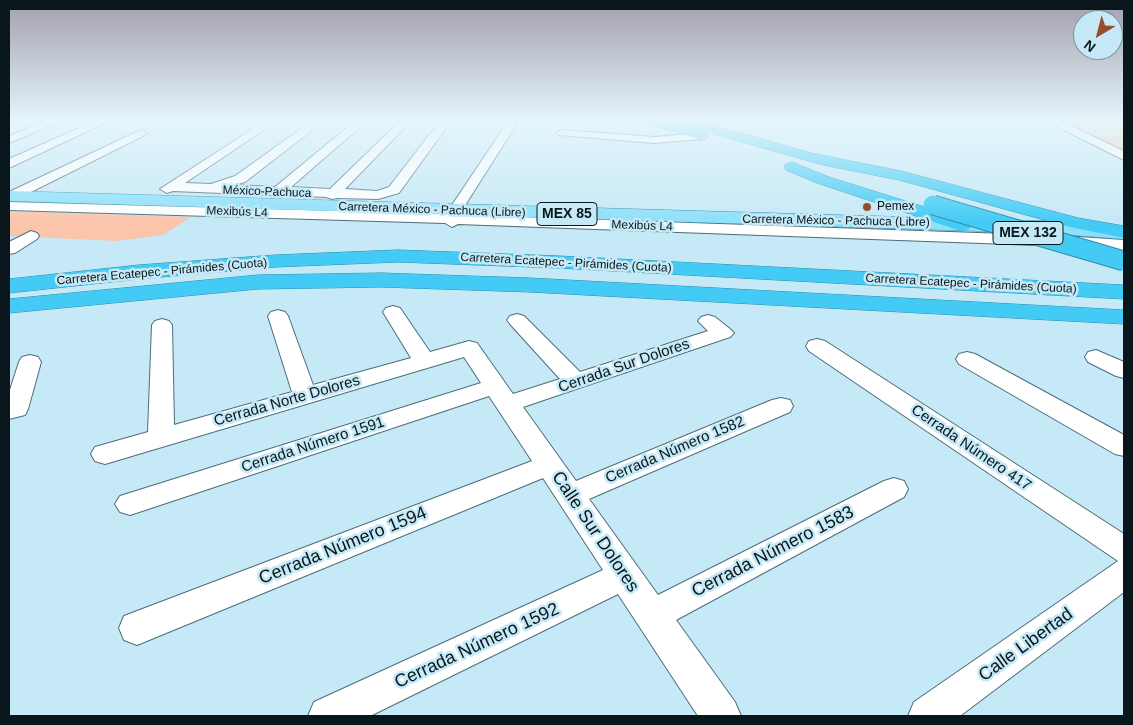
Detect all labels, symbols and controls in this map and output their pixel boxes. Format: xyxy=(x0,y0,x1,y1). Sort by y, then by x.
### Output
north arrow xyxy=(1073,10,1123,60)
text: N xyxy=(1081,37,1098,56)
street label: México-Pachuca xyxy=(222,183,312,201)
street label: Carretera México - Pachuca (Libre) xyxy=(338,200,526,220)
place label: Pemex xyxy=(877,200,914,214)
marker: Pemex xyxy=(861,201,873,213)
road number: MEX 85 xyxy=(537,202,597,225)
street label: Mexibús L4 xyxy=(206,204,268,220)
street label: Carretera México - Pachuca (Libre) xyxy=(742,212,930,230)
street label: Mexibús L4 xyxy=(611,218,673,234)
road number: MEX 132 xyxy=(993,222,1063,244)
street label: Carretera Ecatepec - Pirámides (Cuota) xyxy=(460,250,672,276)
street label: Carretera Ecatepec - Pirámides (Cuota) xyxy=(56,256,268,288)
street label: Carretera Ecatepec - Pirámides (Cuota) xyxy=(865,271,1077,297)
street label: Cerrada Sur Dolores xyxy=(556,335,692,397)
street label: Cerrada Norte Dolores xyxy=(212,372,362,430)
street label: Cerrada Número 417 xyxy=(908,401,1034,495)
street label: Cerrada Número 1591 xyxy=(239,413,387,477)
street label: Cerrada Número 1582 xyxy=(603,413,747,487)
street label: Calle Sur Dolores xyxy=(547,467,643,597)
street label: Cerrada Número 1594 xyxy=(256,502,430,590)
street label: Cerrada Número 1583 xyxy=(688,502,858,602)
street label: Cerrada Número 1592 xyxy=(391,598,563,694)
street label: Calle Libertad xyxy=(975,604,1077,686)

